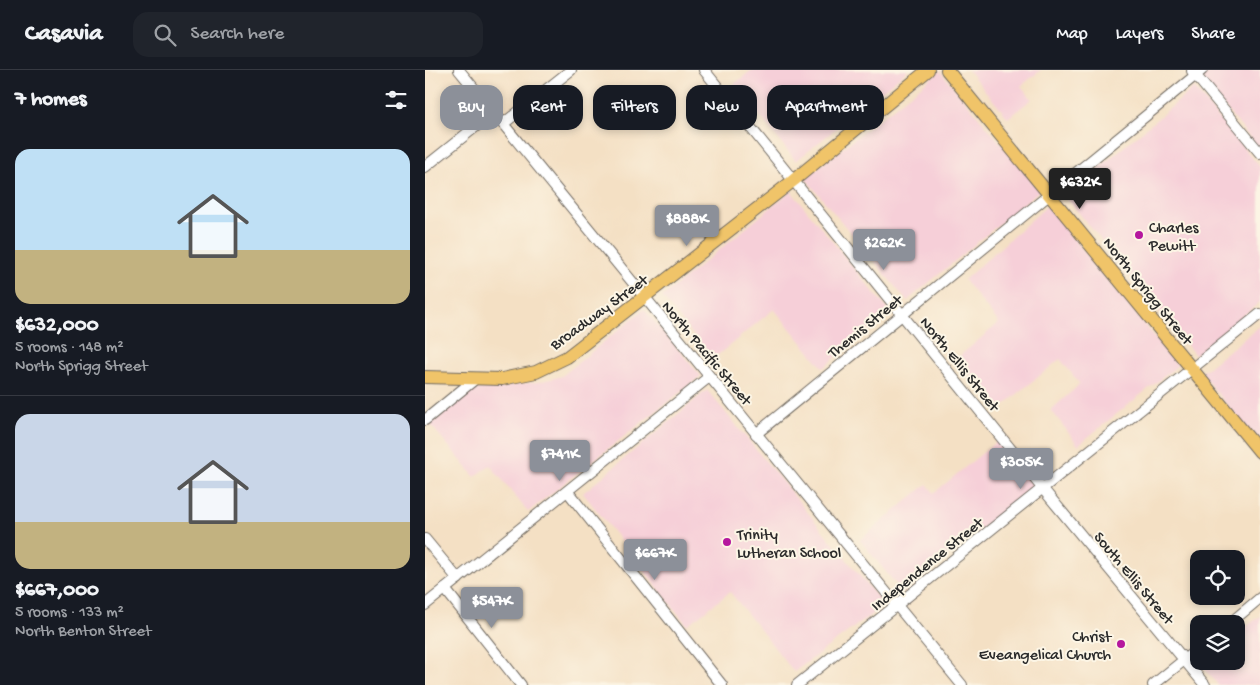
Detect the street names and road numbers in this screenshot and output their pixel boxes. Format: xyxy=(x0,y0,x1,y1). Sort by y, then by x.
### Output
street label: North Sprigg Street xyxy=(1097,235,1196,351)
street label: Broadway Street xyxy=(547,271,654,356)
street label: Themis Street xyxy=(824,291,908,364)
street label: North Pacific Street xyxy=(656,298,755,411)
street label: North Ellis Street xyxy=(914,314,1003,417)
street label: Independence Street xyxy=(869,514,989,617)
street label: South Ellis Street xyxy=(1088,529,1177,631)

